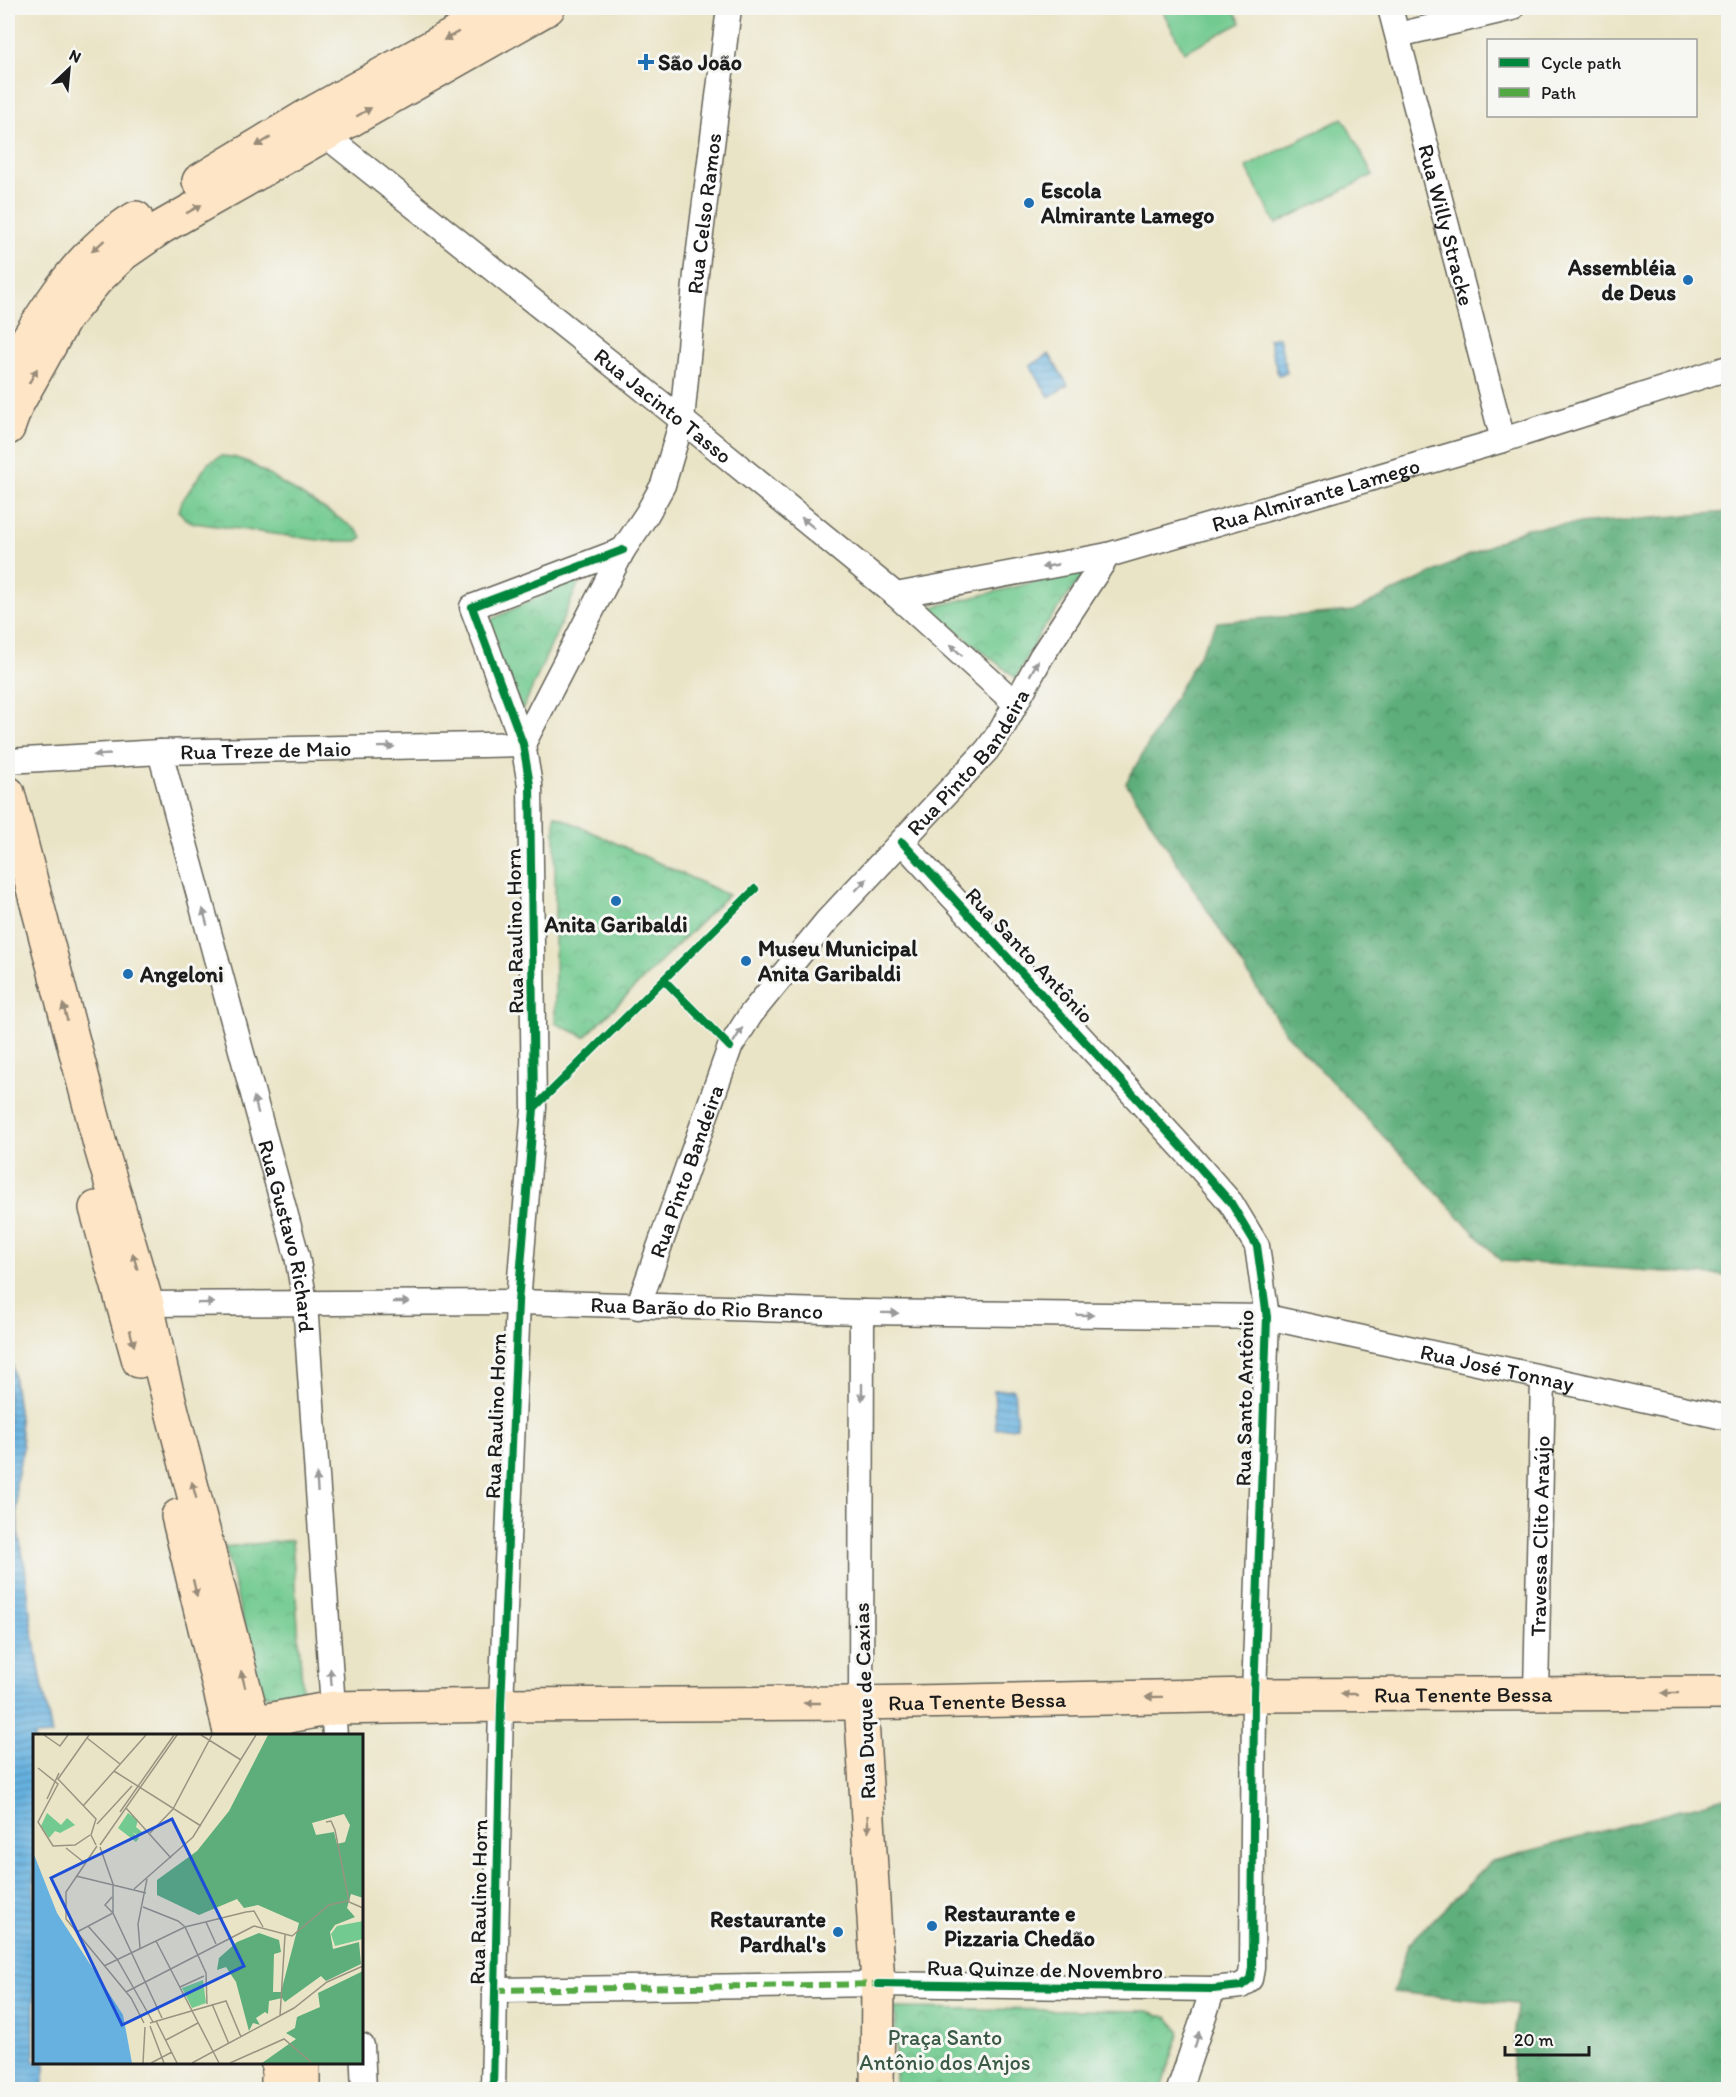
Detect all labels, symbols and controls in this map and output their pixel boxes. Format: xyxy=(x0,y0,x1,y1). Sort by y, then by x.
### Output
one-way arrow xyxy=(442,31,459,41)
north arrow xyxy=(39,39,99,99)
legend xyxy=(1487,39,1697,117)
text: N xyxy=(66,45,84,67)
place label: São João xyxy=(658,49,742,76)
text: Cycle path xyxy=(1541,52,1622,74)
marker: São João xyxy=(639,55,653,69)
text: Path xyxy=(1541,82,1576,104)
one-way arrow xyxy=(356,107,372,118)
street label: Rua Celso Ramos xyxy=(681,131,727,295)
one-way arrow xyxy=(255,137,271,148)
street label: Rua Willy Stracke xyxy=(1412,141,1480,309)
place label: Escola Almirante Lamego xyxy=(1040,177,1214,229)
marker: Escola Almirante Lamego xyxy=(1022,196,1036,210)
one-way arrow xyxy=(186,203,202,214)
one-way arrow xyxy=(91,239,105,253)
place label: Assembléia de Deus xyxy=(1567,254,1677,306)
marker: Assembléia de Deus xyxy=(1681,273,1695,287)
street label: Rua Jacinto Tasso xyxy=(589,342,738,470)
one-way arrow xyxy=(28,367,38,384)
street label: Rua Almirante Lamego xyxy=(1209,452,1423,538)
one-way arrow xyxy=(801,517,816,530)
one-way arrow xyxy=(1041,562,1060,571)
one-way arrow xyxy=(949,644,964,657)
one-way arrow xyxy=(1029,659,1039,676)
street label: Rua Pinto Bandeira xyxy=(901,684,1035,841)
street label: Rua Treze de Maio xyxy=(180,735,352,766)
one-way arrow xyxy=(377,742,396,752)
one-way arrow xyxy=(92,751,111,760)
street label: Rua Raulino Horn xyxy=(500,847,529,1014)
one-way arrow xyxy=(854,877,868,892)
street label: Rua Santo Antônio xyxy=(960,882,1100,1029)
marker: Anita Garibaldi xyxy=(609,894,623,908)
one-way arrow xyxy=(200,908,209,926)
place label: Anita Garibaldi xyxy=(543,911,688,938)
place label: Museu Municipal Anita Garibaldi xyxy=(757,935,918,987)
marker: Museu Municipal Anita Garibaldi xyxy=(739,954,753,968)
place label: Angeloni xyxy=(139,961,224,988)
marker: Angeloni xyxy=(121,967,135,981)
one-way arrow xyxy=(60,1003,69,1021)
one-way arrow xyxy=(732,1027,743,1043)
street label: Rua Pinto Bandeira xyxy=(643,1081,730,1261)
one-way arrow xyxy=(251,1096,260,1114)
street label: Rua Gustavo Richard xyxy=(252,1137,320,1334)
one-way arrow xyxy=(130,1252,139,1270)
street label: Rua Barão do Rio Branco xyxy=(590,1291,823,1325)
one-way arrow xyxy=(391,1297,410,1307)
one-way arrow xyxy=(196,1298,215,1308)
one-way arrow xyxy=(880,1308,899,1318)
one-way arrow xyxy=(1075,1310,1094,1320)
street label: Rua Santo Antônio xyxy=(1229,1310,1260,1486)
one-way arrow xyxy=(128,1329,138,1347)
street label: Rua Raulino Horn xyxy=(479,1332,512,1499)
street label: Rua José Tonnay xyxy=(1418,1338,1577,1398)
one-way arrow xyxy=(857,1382,867,1401)
street label: Travessa Clito Araújo xyxy=(1524,1435,1556,1637)
one-way arrow xyxy=(313,1473,322,1492)
one-way arrow xyxy=(189,1481,198,1499)
one-way arrow xyxy=(191,1579,201,1598)
street label: Rua Duque de Caxias xyxy=(848,1602,881,1800)
one-way arrow xyxy=(326,1668,335,1687)
one-way arrow xyxy=(238,1670,248,1688)
street label: Rua Tenente Bessa xyxy=(1374,1681,1553,1708)
street label: Rua Tenente Bessa xyxy=(888,1686,1067,1716)
one-way arrow xyxy=(1661,1688,1680,1698)
one-way arrow xyxy=(1340,1689,1359,1699)
one-way arrow xyxy=(1145,1692,1164,1702)
one-way arrow xyxy=(803,1698,822,1708)
inset map xyxy=(33,1734,363,2064)
one-way arrow xyxy=(864,1815,873,1834)
street label: Rua Raulino Horn xyxy=(464,1818,493,1985)
place label: Restaurante e Pizzaria Chedão xyxy=(944,1900,1095,1952)
place label: Restaurante Pardhal's xyxy=(710,1906,826,1958)
marker: Restaurante e Pizzaria Chedão xyxy=(925,1919,939,1933)
marker: Restaurante Pardhal's xyxy=(831,1925,845,1939)
street label: Rua Quinze de Novembro xyxy=(927,1954,1163,1985)
scale bar xyxy=(1505,2019,1589,2057)
park label: Praça Santo Antônio dos Anjos xyxy=(859,2024,1031,2076)
text: 20 m xyxy=(1514,2029,1554,2051)
one-way arrow xyxy=(1193,2031,1202,2049)

